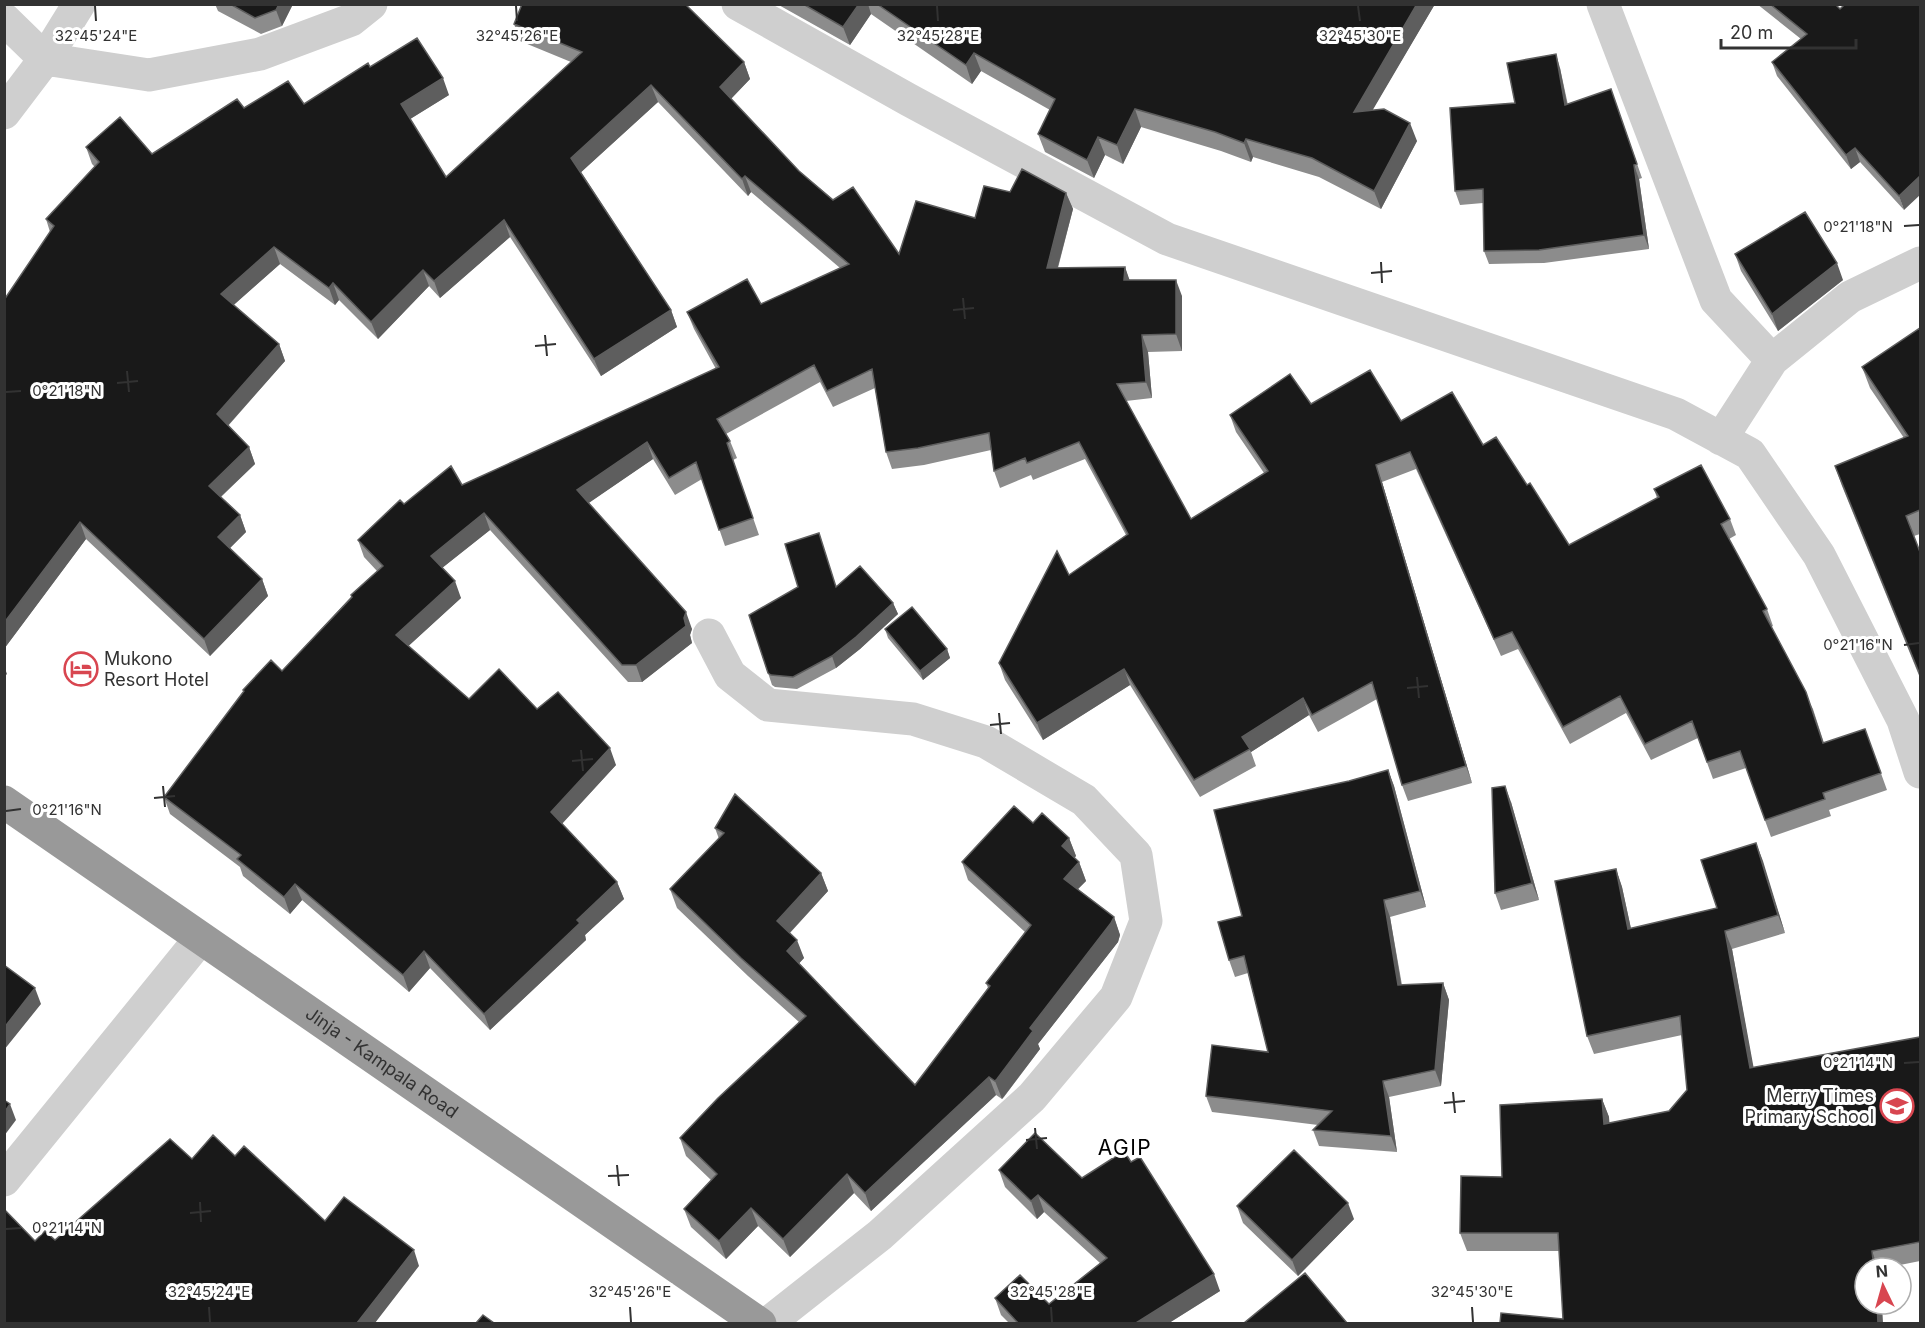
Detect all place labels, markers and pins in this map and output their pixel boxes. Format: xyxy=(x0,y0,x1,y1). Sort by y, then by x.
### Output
place label: Mukono Resort Hotel xyxy=(104,648,209,690)
hotel icon: Mukono Resort Hotel xyxy=(63,651,99,687)
place label: Merry Times Primary School xyxy=(1745,1085,1874,1127)
school or university icon: Merry Times Primary School xyxy=(1879,1088,1915,1124)

